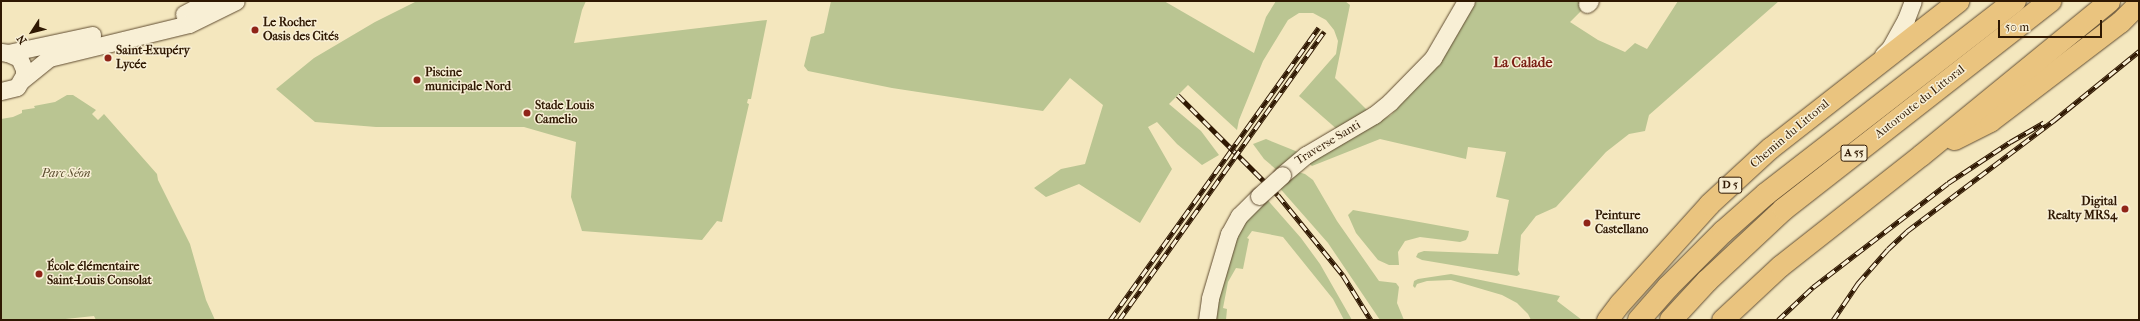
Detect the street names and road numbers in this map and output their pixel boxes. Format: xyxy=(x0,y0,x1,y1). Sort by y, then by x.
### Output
street label: Autoroute du Littoral xyxy=(1872,62,1968,142)
street label: Chemin du Littoral xyxy=(1748,97,1832,171)
street label: Traverse Santi xyxy=(1293,118,1363,168)
road number: A 55 xyxy=(1840,144,1868,162)
road number: D 5 xyxy=(1718,176,1742,194)

